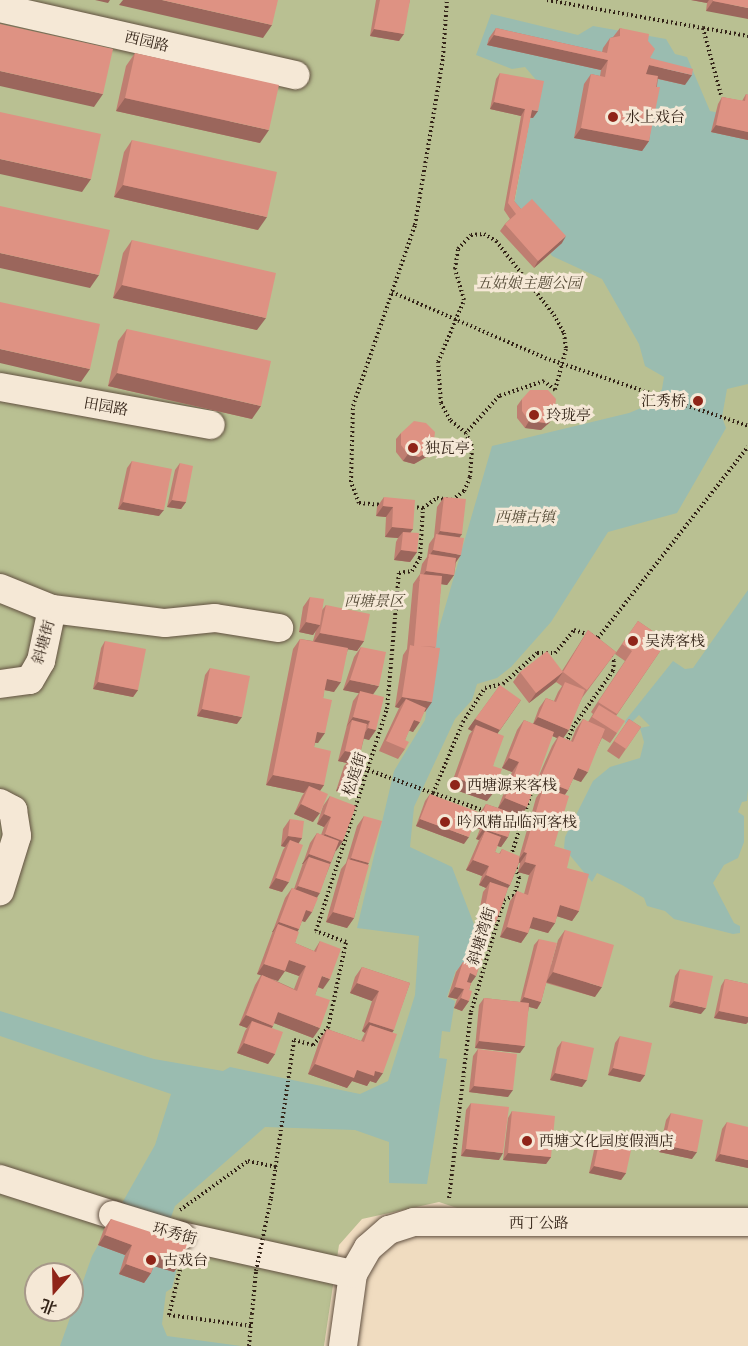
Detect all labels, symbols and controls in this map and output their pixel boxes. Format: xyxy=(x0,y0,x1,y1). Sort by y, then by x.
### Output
street label: 西园路 xyxy=(123,27,171,55)
place label: 水上戏台 xyxy=(625,108,685,126)
marker: 水上戏台 xyxy=(606,110,620,124)
park label: 五姑娘主题公园 xyxy=(477,274,581,292)
place label: 汇秀桥 xyxy=(641,392,686,410)
street label: 田园路 xyxy=(82,393,130,419)
marker: 汇秀桥 xyxy=(691,394,705,408)
place label: 玲珑亭 xyxy=(546,406,591,424)
marker: 玲珑亭 xyxy=(527,408,541,422)
place label: 独瓦亭 xyxy=(425,439,470,457)
marker: 独瓦亭 xyxy=(406,441,420,455)
park label: 西塘古镇 xyxy=(495,508,555,526)
park label: 西塘景区 xyxy=(344,592,404,610)
street label: 斜塘街 xyxy=(28,618,58,666)
place label: 吴涛客栈 xyxy=(645,632,705,650)
marker: 吴涛客栈 xyxy=(626,634,640,648)
street label: 松庭街 xyxy=(338,750,370,798)
place label: 西塘源来客栈 xyxy=(467,776,557,794)
marker: 西塘源来客栈 xyxy=(448,778,462,792)
place label: 吟风精品临河客栈 xyxy=(457,813,577,831)
marker: 吟风精品临河客栈 xyxy=(438,815,452,829)
street label: 斜塘湾街 xyxy=(464,905,498,967)
place label: 西塘文化园度假酒店 xyxy=(539,1132,674,1150)
marker: 西塘文化园度假酒店 xyxy=(520,1134,534,1148)
street label: 西丁公路 xyxy=(509,1214,569,1232)
street label: 环秀街 xyxy=(151,1218,199,1248)
place label: 古戏台 xyxy=(163,1251,208,1269)
marker: 古戏台 xyxy=(144,1253,158,1267)
north arrow xyxy=(24,1262,84,1322)
text: 北 xyxy=(38,1295,59,1319)

